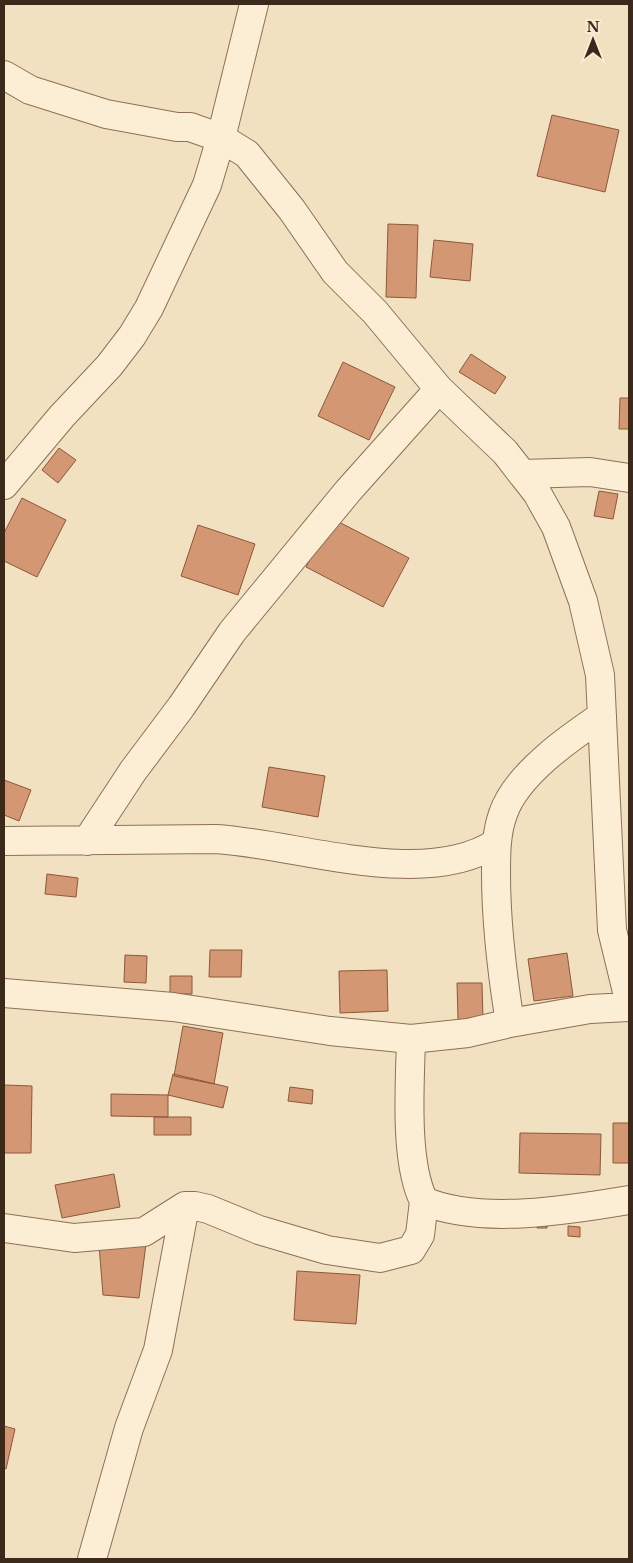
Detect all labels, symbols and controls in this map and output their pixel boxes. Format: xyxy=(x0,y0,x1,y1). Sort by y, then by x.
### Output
north arrow xyxy=(568,15,618,65)
text: N xyxy=(586,18,600,36)

